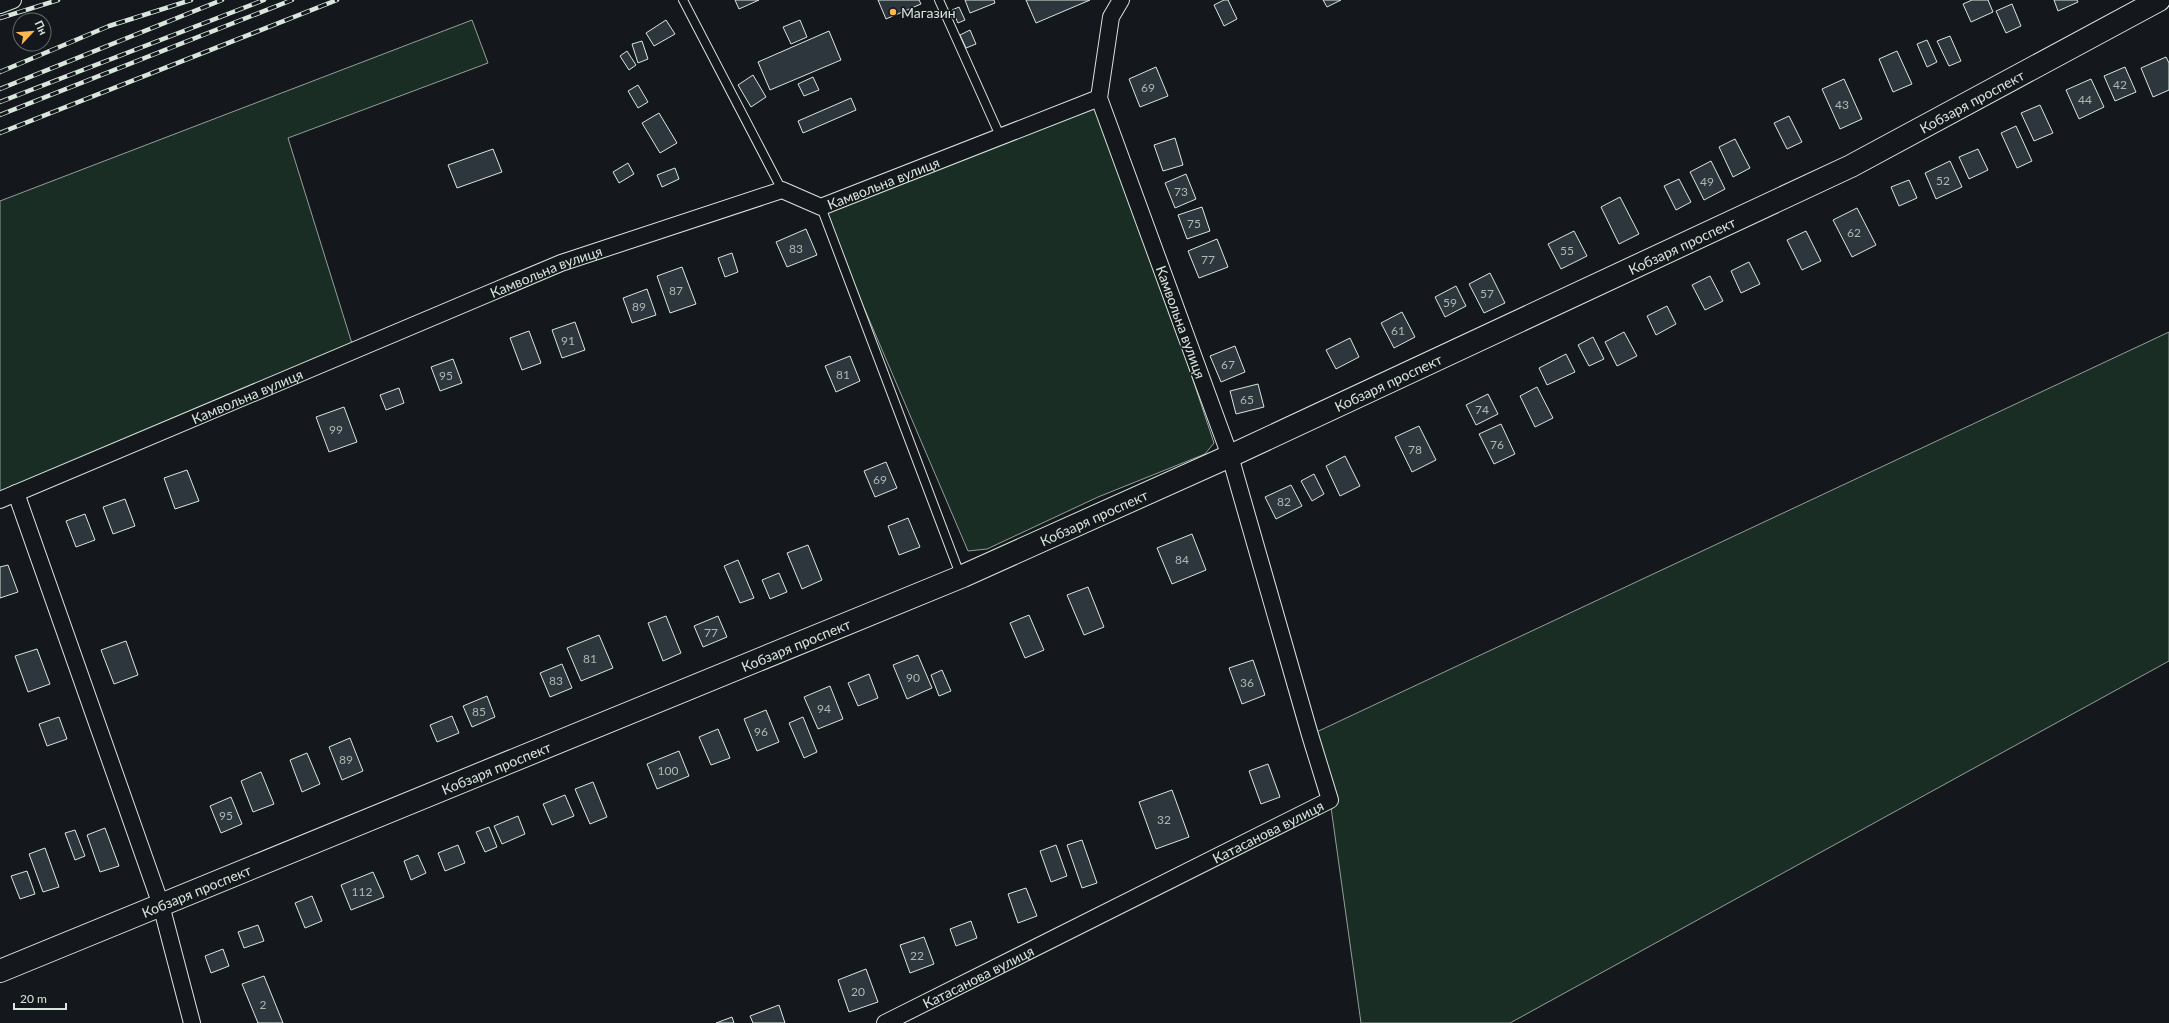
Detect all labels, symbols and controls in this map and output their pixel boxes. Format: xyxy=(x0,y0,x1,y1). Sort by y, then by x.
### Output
place label: Магазин xyxy=(901,4,956,21)
marker: Магазин xyxy=(888,7,898,17)
north arrow xyxy=(12,12,52,52)
text: Пн xyxy=(32,18,50,37)
street label: Кобзаря проспект xyxy=(1916,66,2027,136)
house number: 42 xyxy=(2113,77,2127,92)
house number: 69 xyxy=(1141,80,1155,95)
house number: 44 xyxy=(2078,92,2092,107)
house number: 43 xyxy=(1835,97,1849,112)
street label: Камвольна вулиця xyxy=(825,153,942,212)
house number: 52 xyxy=(1936,173,1950,188)
house number: 49 xyxy=(1700,174,1714,189)
house number: 73 xyxy=(1174,184,1188,199)
street label: Кобзаря проспект xyxy=(1625,213,1738,277)
house number: 75 xyxy=(1187,216,1201,231)
house number: 62 xyxy=(1847,225,1861,240)
house number: 83 xyxy=(789,241,803,256)
street label: Камвольна вулиця xyxy=(487,242,604,301)
house number: 55 xyxy=(1560,243,1574,258)
house number: 77 xyxy=(1201,252,1215,267)
street label: Камвольна вулиця xyxy=(1153,263,1209,381)
house number: 87 xyxy=(669,283,683,298)
house number: 57 xyxy=(1480,286,1494,301)
house number: 59 xyxy=(1443,295,1457,310)
house number: 89 xyxy=(632,299,646,314)
house number: 61 xyxy=(1391,323,1405,338)
house number: 91 xyxy=(561,333,575,348)
street label: Кобзаря проспект xyxy=(1332,350,1444,415)
house number: 67 xyxy=(1221,357,1235,372)
street label: Камвольна вулиця xyxy=(189,365,305,427)
house number: 81 xyxy=(836,367,850,382)
house number: 95 xyxy=(439,368,453,383)
house number: 65 xyxy=(1240,392,1254,407)
house number: 74 xyxy=(1475,402,1489,417)
house number: 99 xyxy=(329,422,343,437)
house number: 76 xyxy=(1490,437,1504,452)
house number: 78 xyxy=(1408,442,1422,457)
house number: 69 xyxy=(873,472,887,487)
street label: Кобзаря проспект xyxy=(1037,486,1150,549)
house number: 82 xyxy=(1277,494,1291,509)
house number: 84 xyxy=(1175,552,1189,567)
street label: Кобзаря проспект xyxy=(739,615,853,675)
house number: 77 xyxy=(704,625,718,640)
house number: 81 xyxy=(583,651,597,666)
house number: 90 xyxy=(906,670,920,685)
house number: 83 xyxy=(549,673,563,688)
house number: 36 xyxy=(1240,675,1254,690)
house number: 94 xyxy=(817,701,831,716)
house number: 85 xyxy=(472,704,486,719)
house number: 96 xyxy=(754,724,768,739)
street label: Кобзаря проспект xyxy=(439,738,553,798)
house number: 89 xyxy=(339,752,353,767)
house number: 100 xyxy=(658,763,678,778)
street label: Катасанова вулиця xyxy=(1209,796,1326,866)
house number: 95 xyxy=(219,808,233,823)
house number: 32 xyxy=(1157,812,1171,827)
street label: Кобзаря проспект xyxy=(139,861,253,920)
house number: 112 xyxy=(352,884,372,899)
street label: Катасанова вулиця xyxy=(920,941,1036,1011)
house number: 22 xyxy=(910,948,924,963)
house number: 20 xyxy=(851,984,865,999)
scale bar xyxy=(14,985,66,1011)
text: 20 m xyxy=(20,991,47,1006)
house number: 2 xyxy=(260,997,267,1012)

